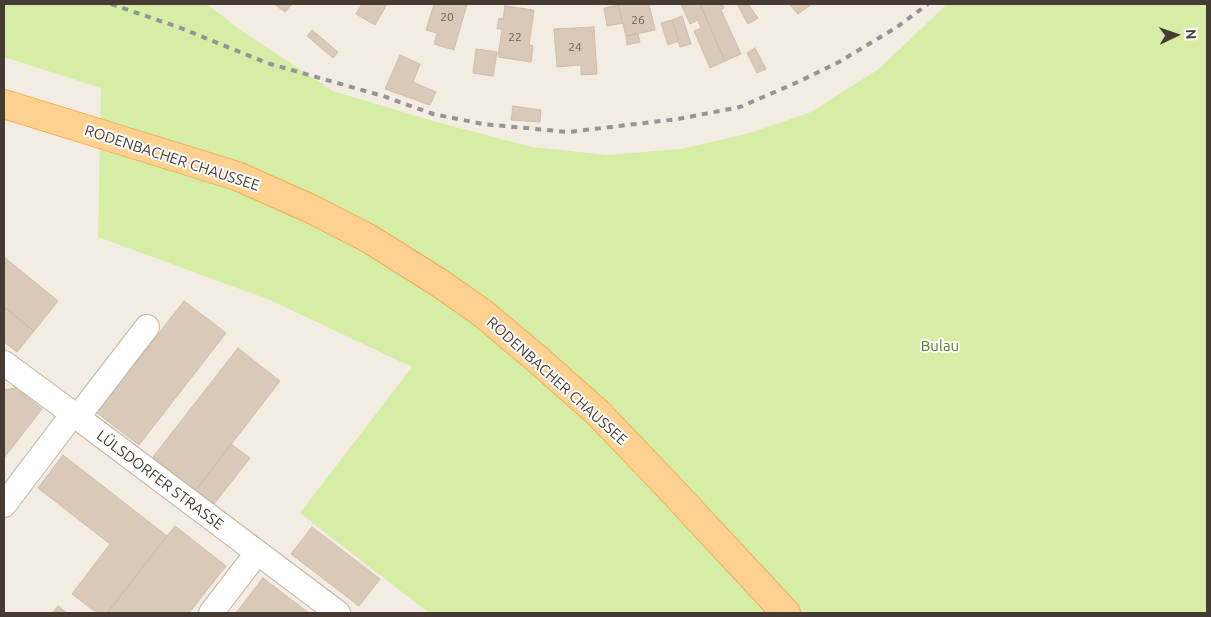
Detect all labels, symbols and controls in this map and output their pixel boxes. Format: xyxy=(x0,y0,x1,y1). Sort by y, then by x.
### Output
house number: 20 xyxy=(440,10,454,24)
north arrow xyxy=(1151,10,1201,60)
house number: 26 xyxy=(631,13,645,27)
text: N xyxy=(1183,29,1199,40)
house number: 22 xyxy=(508,30,522,44)
house number: 24 xyxy=(568,40,582,54)
street label: RODENBACHER CHAUSSEE xyxy=(82,121,262,195)
street label: RODENBACHER CHAUSSEE xyxy=(483,313,631,449)
park label: Bulau xyxy=(921,337,959,355)
street label: LÜLSDORFER STRASSE xyxy=(93,426,227,534)

